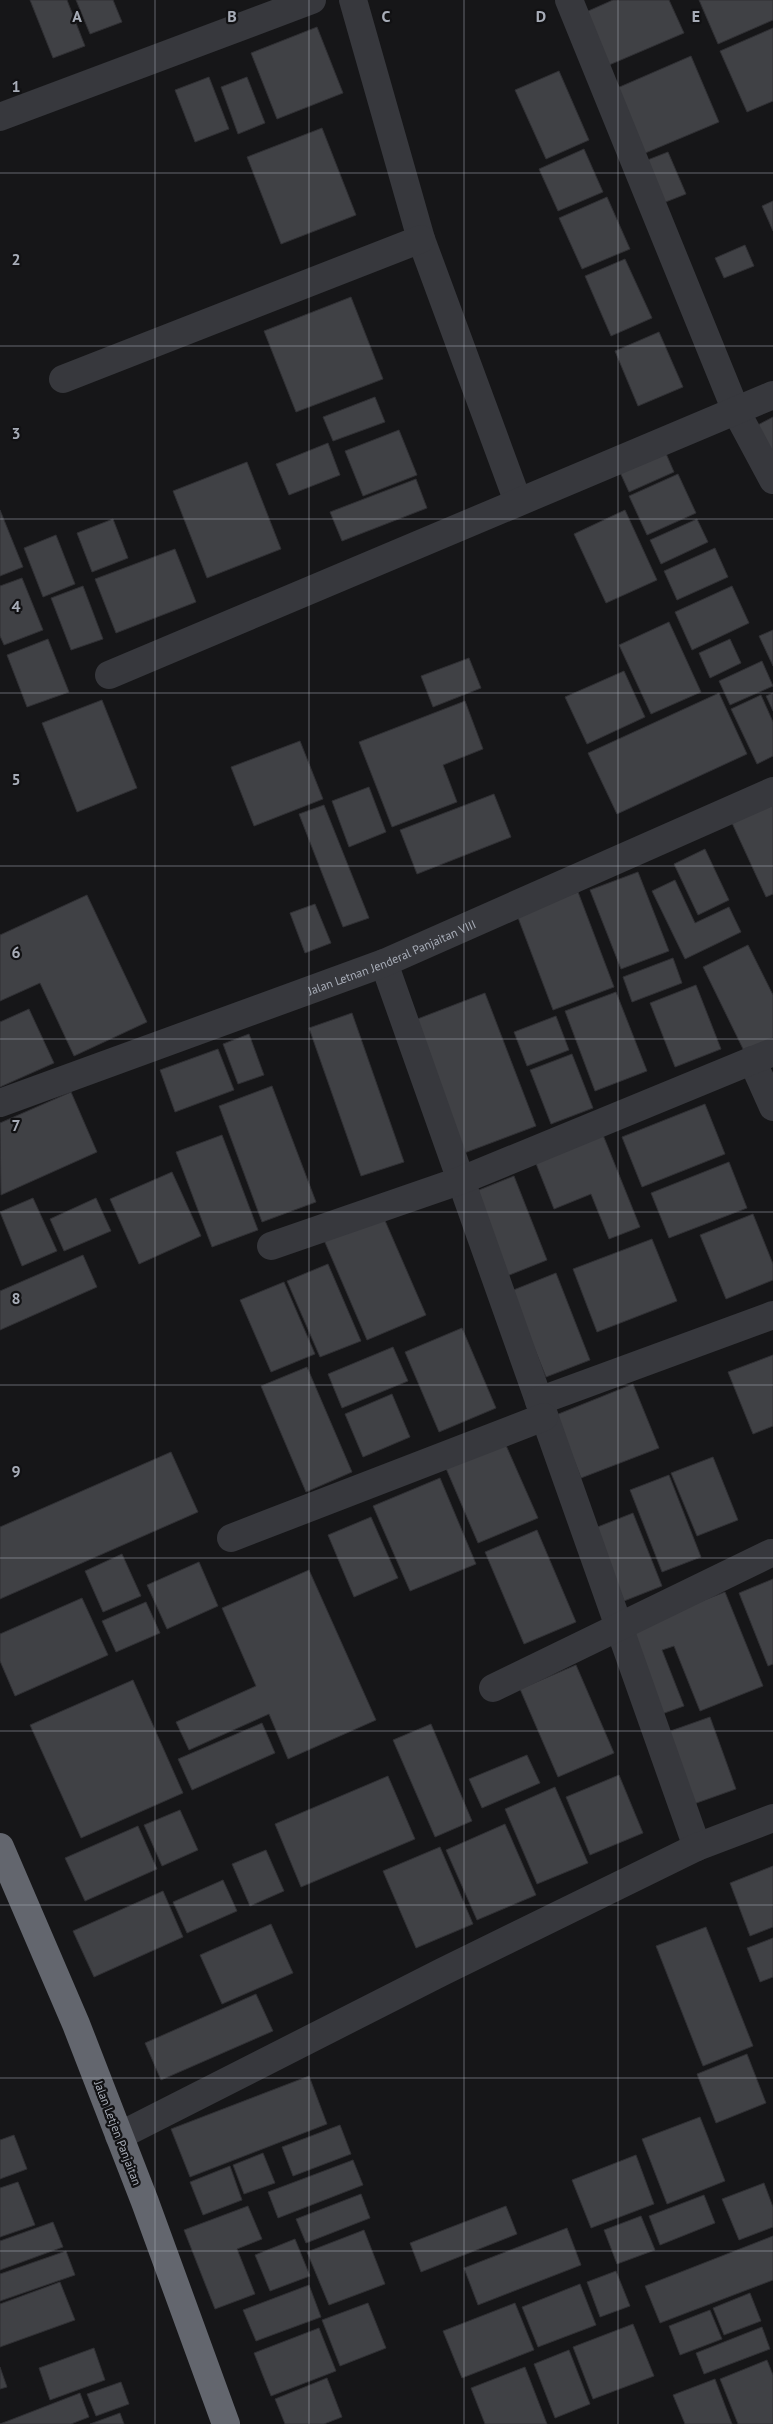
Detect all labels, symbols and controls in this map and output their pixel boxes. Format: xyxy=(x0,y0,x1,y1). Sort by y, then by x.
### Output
text: A xyxy=(72,6,82,26)
text: B xyxy=(227,6,237,26)
text: C xyxy=(382,6,391,26)
text: D xyxy=(536,6,546,26)
text: E xyxy=(692,6,700,26)
text: 1 xyxy=(11,76,21,96)
text: 2 xyxy=(11,249,21,269)
text: 3 xyxy=(11,423,21,443)
text: 4 xyxy=(11,596,21,616)
text: 5 xyxy=(11,769,21,789)
street label: Jalan Letnan Jenderal Panjaitan VIII xyxy=(305,916,478,998)
text: 6 xyxy=(11,942,21,962)
text: 7 xyxy=(11,1115,21,1135)
text: 8 xyxy=(11,1288,21,1308)
text: 9 xyxy=(11,1461,21,1481)
street label: Jalan Letjen Panjaitan xyxy=(91,2077,145,2188)

